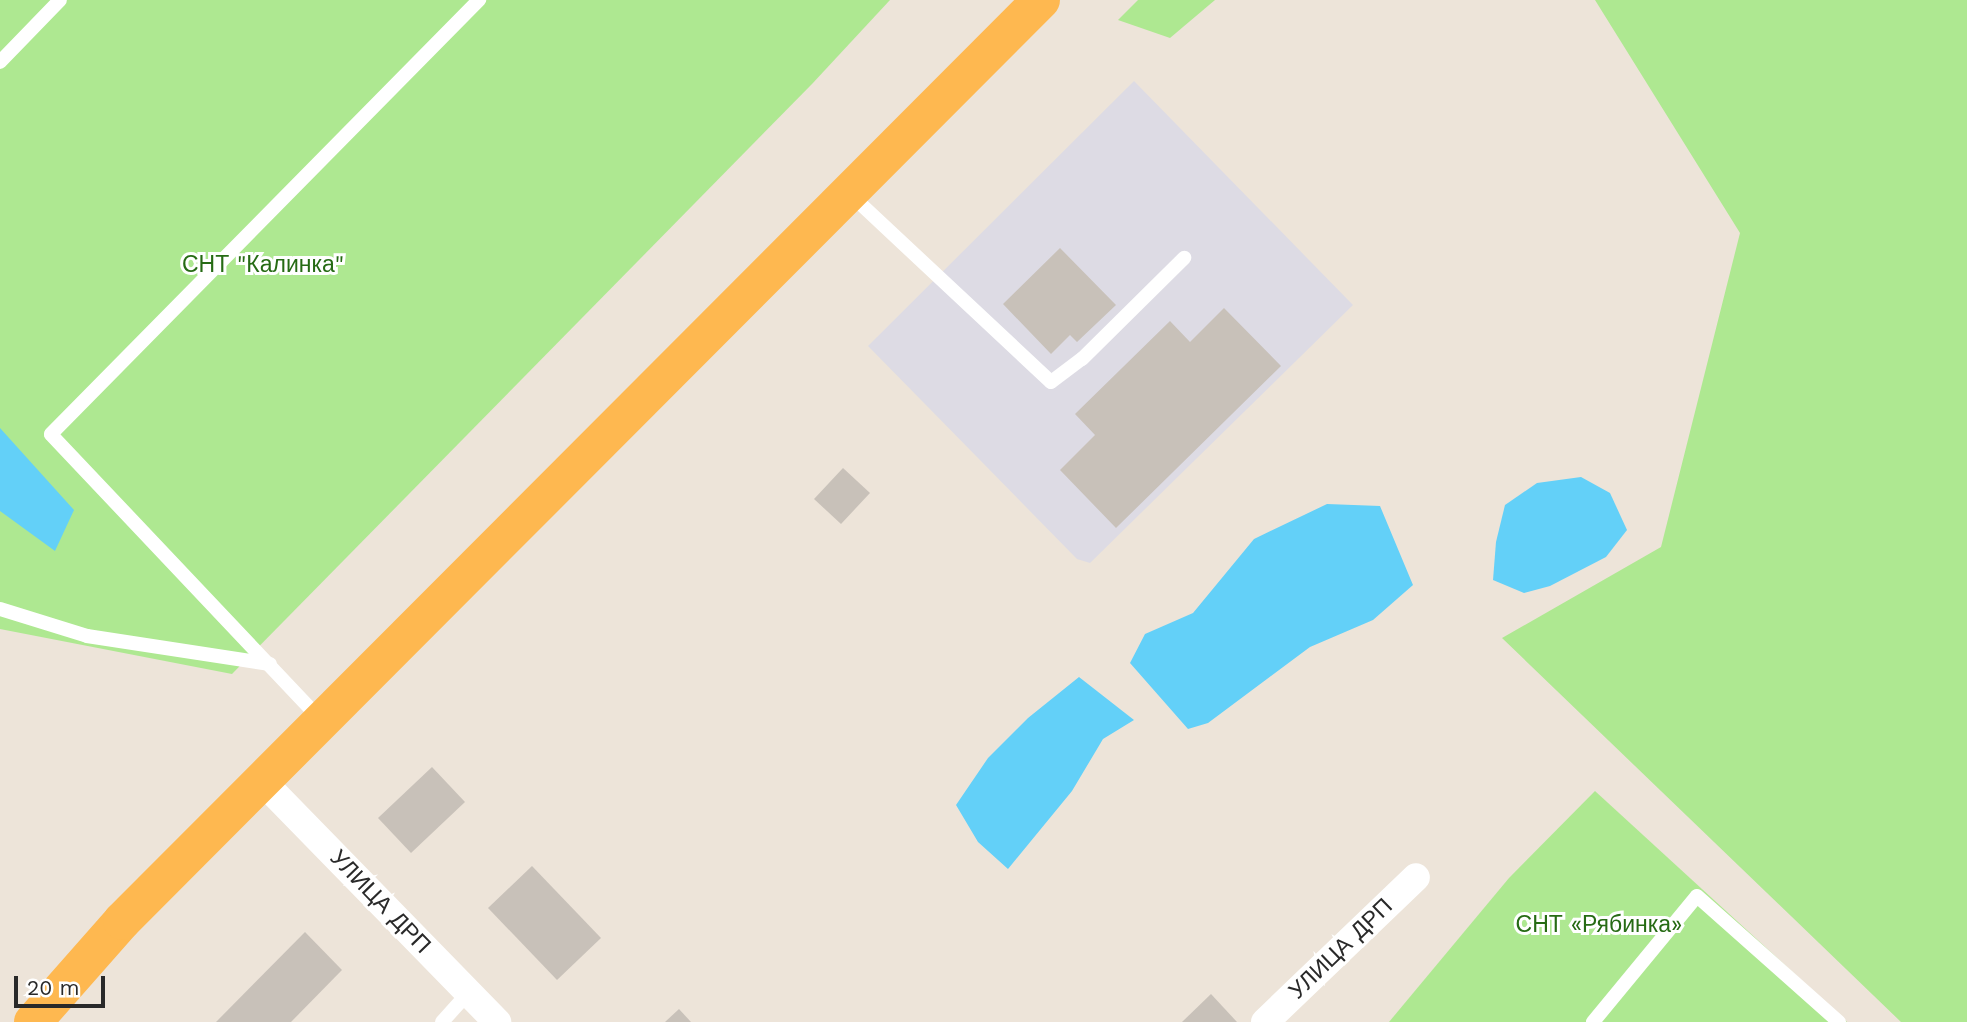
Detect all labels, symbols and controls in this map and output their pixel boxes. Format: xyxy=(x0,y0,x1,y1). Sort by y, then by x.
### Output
park label: СНТ "Калинка" xyxy=(182,251,344,279)
street label: УЛИЦА ДРП xyxy=(324,845,436,959)
street label: УЛИЦА ДРП xyxy=(1284,893,1398,1005)
park label: СНТ «Рябинка» xyxy=(1516,911,1682,939)
scale bar xyxy=(18,962,108,1006)
text: 20 m xyxy=(27,975,79,1000)

